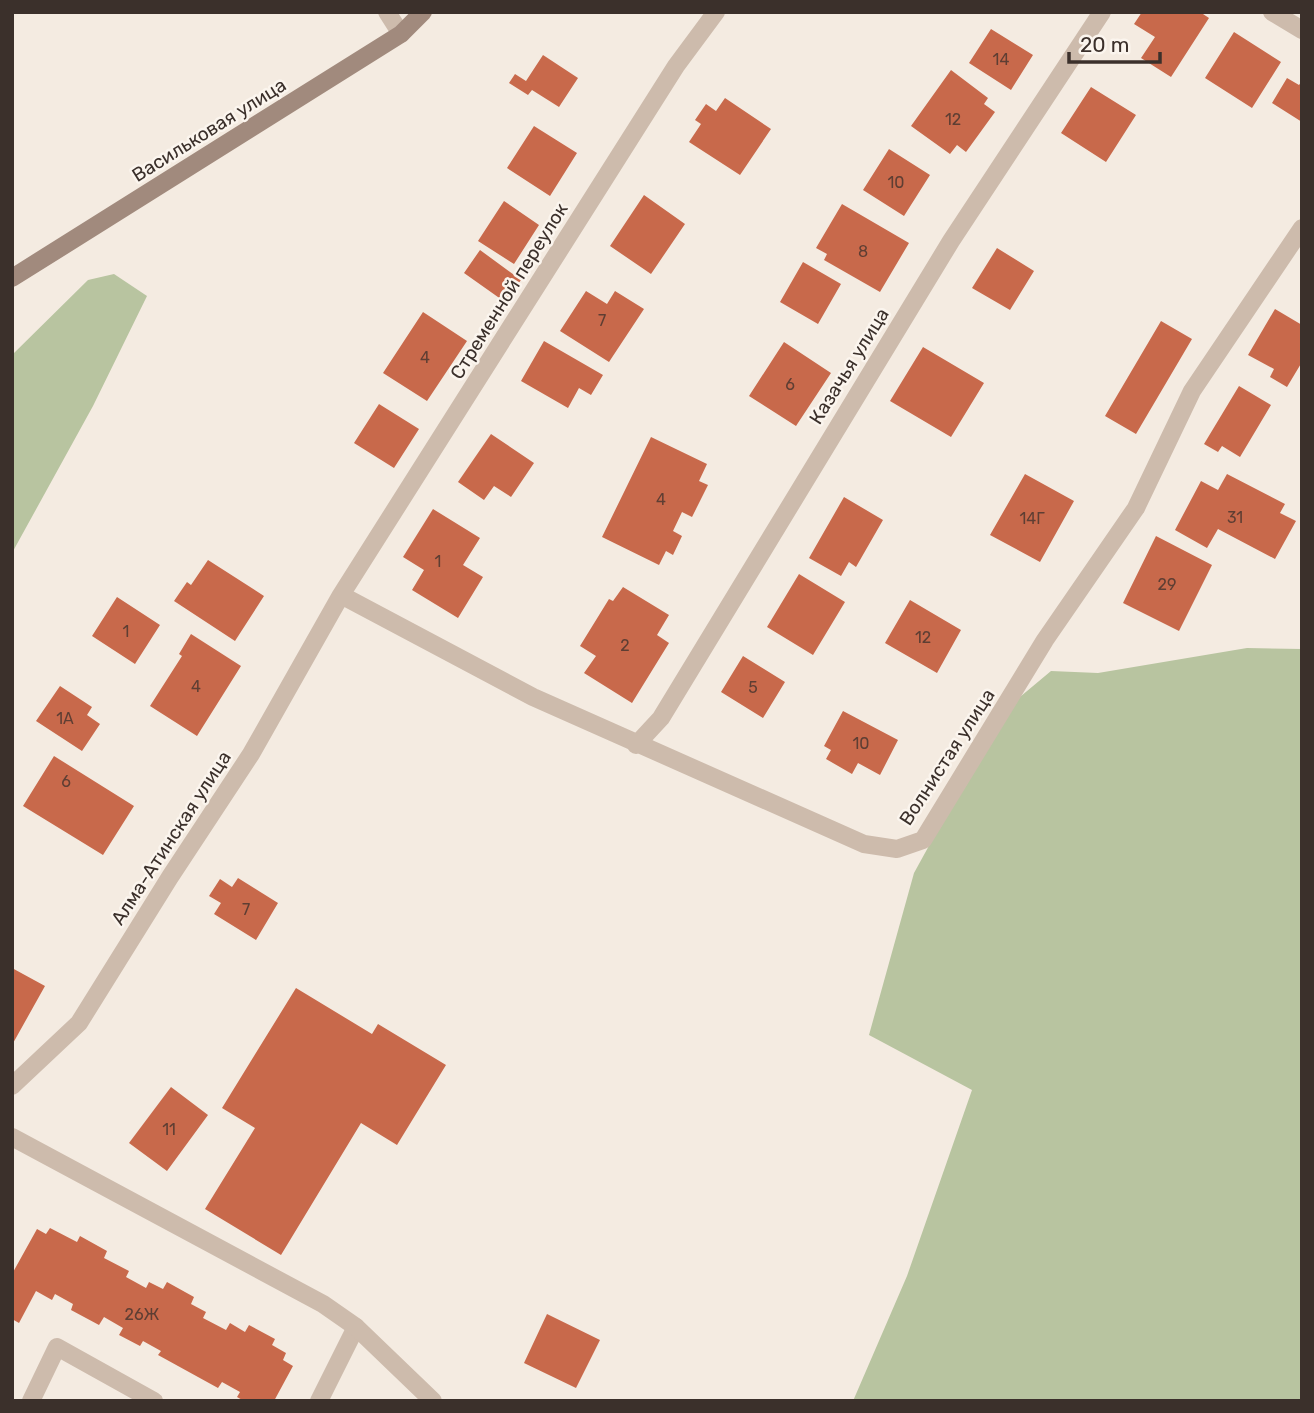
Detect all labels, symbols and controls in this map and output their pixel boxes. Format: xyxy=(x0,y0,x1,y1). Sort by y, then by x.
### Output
scale bar xyxy=(1069,21,1160,65)
text: 20 m xyxy=(1080,32,1129,57)
house number: 14 xyxy=(993,50,1009,69)
street label: Васильковая улица xyxy=(128,73,290,187)
house number: 12 xyxy=(945,110,961,129)
house number: 10 xyxy=(887,173,905,192)
street label: Стременной переулок xyxy=(445,199,573,383)
house number: 8 xyxy=(858,242,868,261)
street label: Казачья улица xyxy=(804,304,894,428)
house number: 7 xyxy=(598,311,606,330)
house number: 4 xyxy=(420,348,430,367)
house number: 6 xyxy=(785,375,795,394)
house number: 4 xyxy=(656,490,666,509)
house number: 31 xyxy=(1227,508,1243,527)
house number: 14Г xyxy=(1019,509,1045,528)
house number: 1 xyxy=(435,552,441,571)
house number: 29 xyxy=(1158,575,1176,594)
house number: 1 xyxy=(123,622,129,641)
house number: 12 xyxy=(915,628,931,647)
house number: 2 xyxy=(620,636,630,655)
house number: 4 xyxy=(191,677,201,696)
house number: 5 xyxy=(748,678,758,697)
street label: Волнистая улица xyxy=(894,685,1000,829)
house number: 1А xyxy=(56,709,74,728)
house number: 10 xyxy=(852,734,870,753)
street label: Алма-Атинская улица xyxy=(106,747,236,929)
house number: 6 xyxy=(61,772,71,791)
house number: 7 xyxy=(242,900,250,919)
house number: 11 xyxy=(162,1120,176,1139)
house number: 26Ж xyxy=(125,1305,160,1324)

